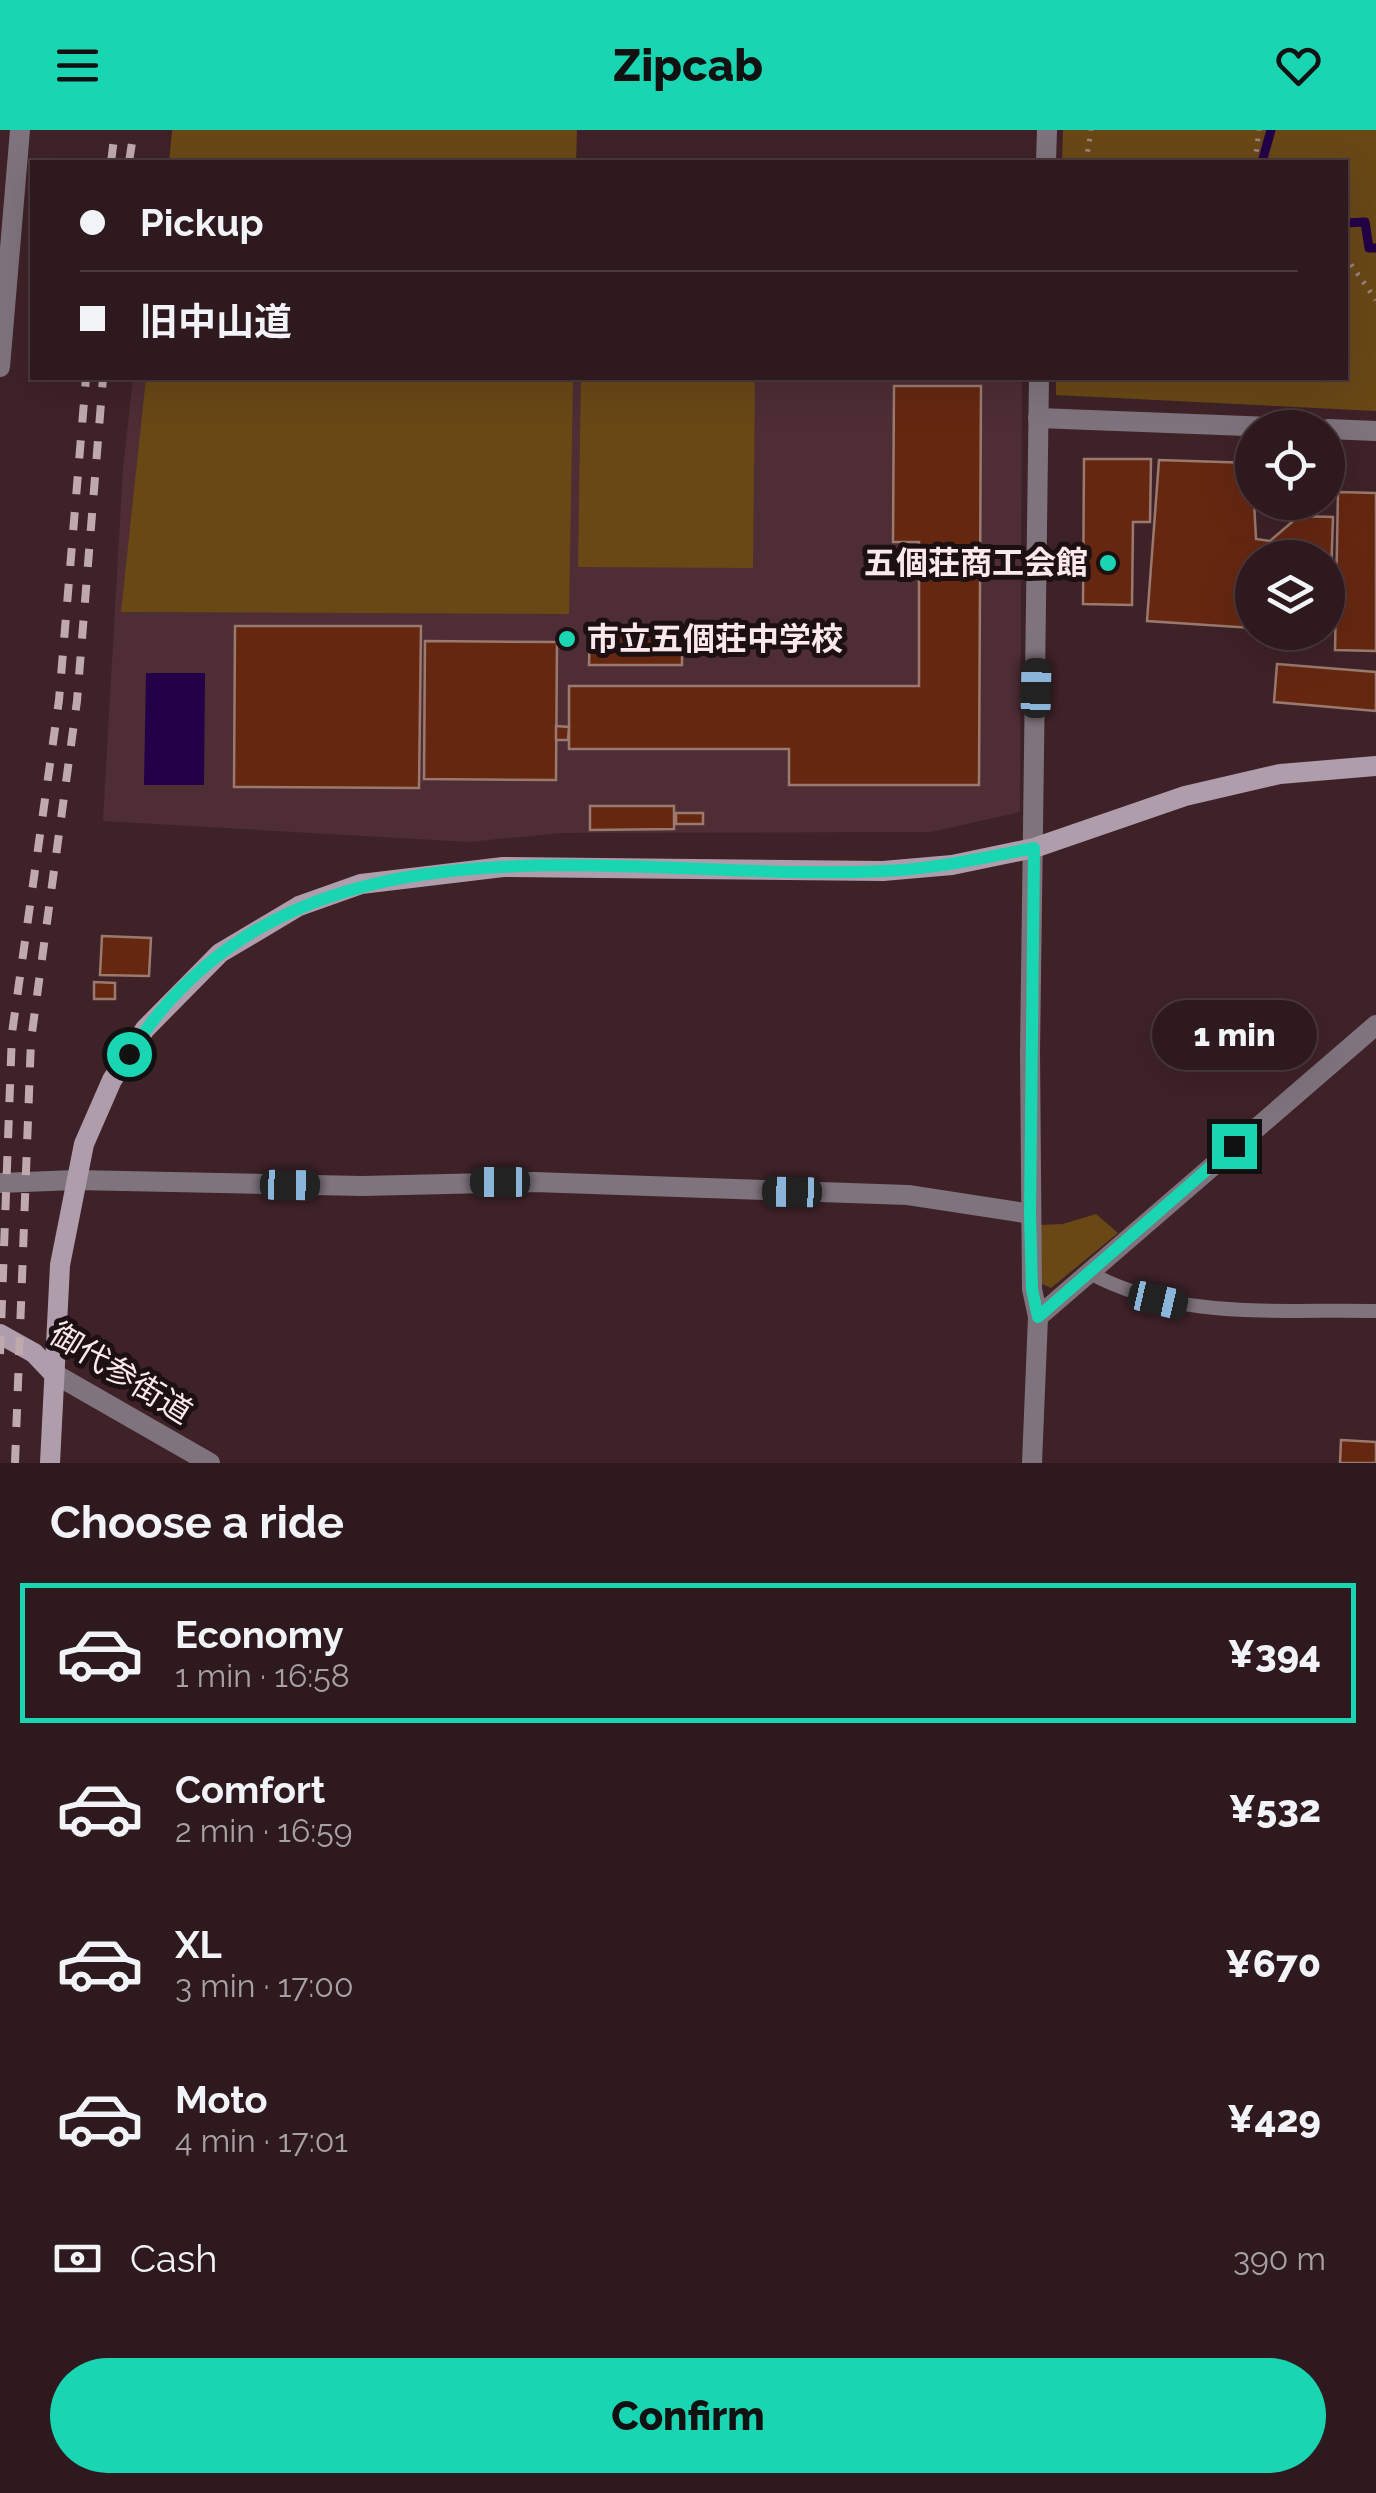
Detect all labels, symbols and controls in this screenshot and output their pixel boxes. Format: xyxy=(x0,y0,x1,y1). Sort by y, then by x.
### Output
icon: menu xyxy=(50,38,105,93)
icon: heart xyxy=(1271,38,1326,93)
text: Zipcab xyxy=(613,39,763,92)
text: Pickup xyxy=(140,200,264,245)
text: 旧中山道 xyxy=(140,299,292,344)
map controls xyxy=(1235,410,1345,650)
button: locate xyxy=(1235,410,1345,520)
button: layers xyxy=(1235,540,1345,650)
place label: 五個荘商工会館 xyxy=(864,544,1088,581)
marker: 五個荘商工会館 xyxy=(1097,552,1119,574)
place label: 市立五個荘中学校 xyxy=(587,620,843,657)
marker: 市立五個荘中学校 xyxy=(556,628,578,650)
car xyxy=(1020,658,1052,718)
callout: 1 min xyxy=(1152,1001,1316,1071)
text: 1 min xyxy=(1193,1016,1276,1053)
route start xyxy=(107,1032,152,1077)
route end xyxy=(1212,1124,1257,1169)
car xyxy=(470,1167,530,1197)
car xyxy=(260,1169,320,1201)
car xyxy=(762,1176,822,1208)
car xyxy=(1125,1279,1191,1321)
street label: 御代参街道 xyxy=(44,1314,199,1431)
text: Choose a ride xyxy=(50,1496,344,1549)
icon: car xyxy=(55,1608,145,1698)
text: Economy xyxy=(175,1612,344,1657)
text: ¥394 xyxy=(1227,1631,1321,1676)
text: 1 min · 16:58 xyxy=(175,1657,350,1694)
icon: car xyxy=(55,1763,145,1853)
text: Comfort xyxy=(175,1767,325,1812)
text: ¥532 xyxy=(1229,1786,1321,1831)
text: 2 min · 16:59 xyxy=(175,1812,352,1849)
icon: car xyxy=(55,1918,145,2008)
text: XL xyxy=(175,1922,222,1967)
text: ¥670 xyxy=(1225,1941,1321,1986)
text: 3 min · 17:00 xyxy=(175,1967,354,2004)
icon: car xyxy=(55,2073,145,2163)
text: Moto xyxy=(175,2077,268,2122)
text: ¥429 xyxy=(1227,2096,1321,2141)
text: 4 min · 17:01 xyxy=(175,2122,348,2159)
icon: cash xyxy=(50,2231,105,2286)
text: Cash xyxy=(130,2236,217,2281)
text: 390 m xyxy=(1233,2240,1326,2277)
button: Confirm xyxy=(50,2358,1326,2473)

